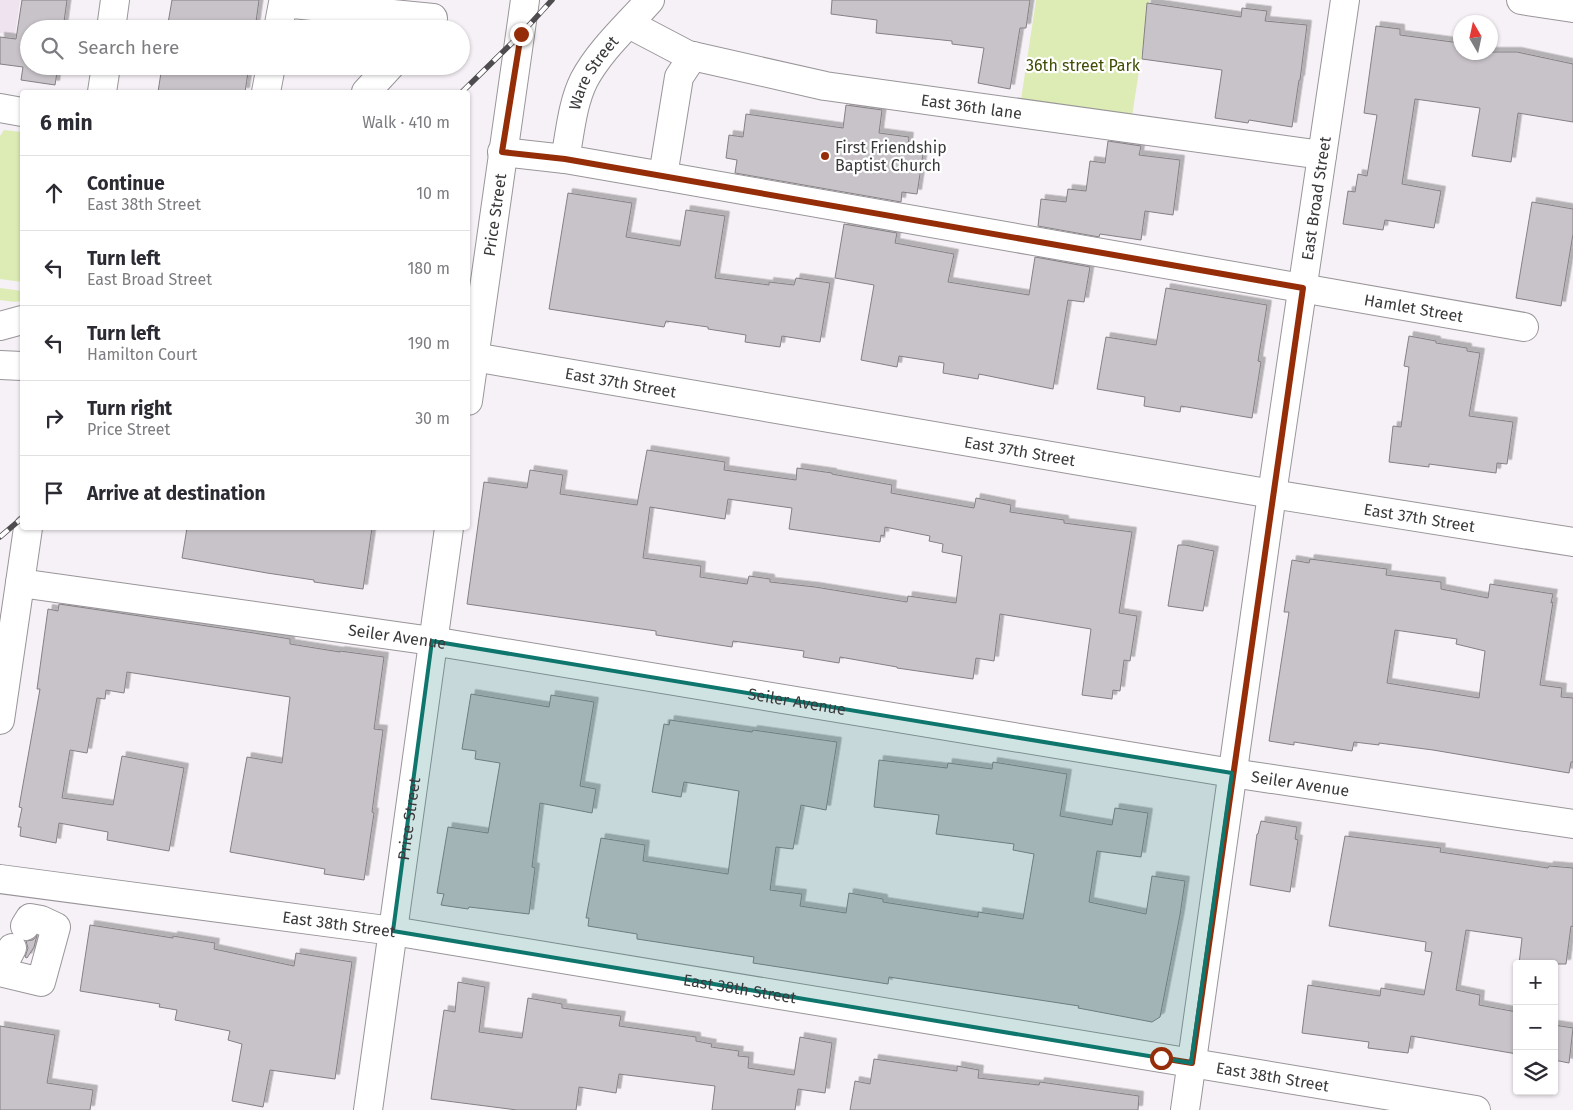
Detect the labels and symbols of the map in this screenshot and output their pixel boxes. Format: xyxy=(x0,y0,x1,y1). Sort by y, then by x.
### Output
north arrow xyxy=(1453,15,1498,60)
route end xyxy=(510,23,533,46)
street label: Ware Street xyxy=(565,32,622,112)
park label: 36th street Park xyxy=(1026,56,1141,75)
street label: East 36th lane xyxy=(920,90,1023,123)
street label: East Broad Street xyxy=(1297,135,1334,262)
place label: First Friendship Baptist Church xyxy=(835,138,947,175)
marker: First Friendship Baptist Church xyxy=(819,150,831,162)
street label: Price Street xyxy=(479,172,510,258)
street label: Hamlet Street xyxy=(1363,290,1465,326)
street label: East 37th Street xyxy=(564,363,678,401)
street label: East 37th Street xyxy=(963,432,1077,470)
street label: East 37th Street xyxy=(1362,499,1477,536)
street label: Seiler Avenue xyxy=(347,620,448,653)
street label: Seiler Avenue xyxy=(747,684,847,719)
street label: Seiler Avenue xyxy=(1250,767,1351,800)
street label: Price Street xyxy=(393,776,424,861)
street label: East 38th Street xyxy=(281,907,397,941)
street label: East 38th Street xyxy=(682,970,798,1007)
route start xyxy=(1150,1047,1173,1070)
street label: East 38th Street xyxy=(1215,1058,1331,1095)

